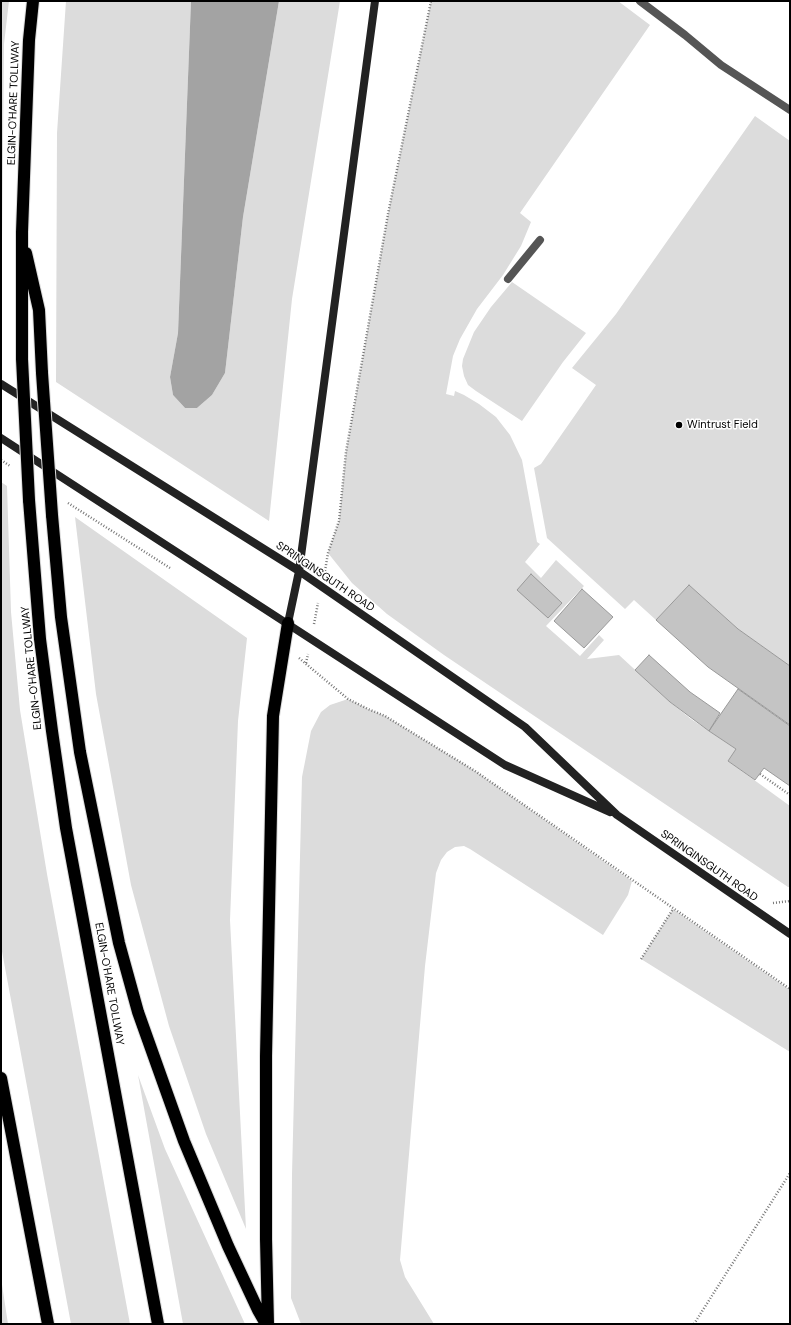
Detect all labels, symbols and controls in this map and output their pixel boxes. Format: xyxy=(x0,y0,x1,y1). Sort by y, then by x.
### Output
street label: ELGIN-O'HARE TOLLWAY xyxy=(5,41,23,165)
place label: Wintrust Field xyxy=(687,418,758,432)
marker: Wintrust Field xyxy=(674,420,684,430)
street label: SPRINGINSGUTH ROAD xyxy=(273,539,377,615)
street label: ELGIN-O'HARE TOLLWAY xyxy=(19,605,45,731)
street label: SPRINGINSGUTH ROAD xyxy=(658,827,760,905)
street label: ELGIN-O'HARE TOLLWAY xyxy=(92,922,126,1046)

